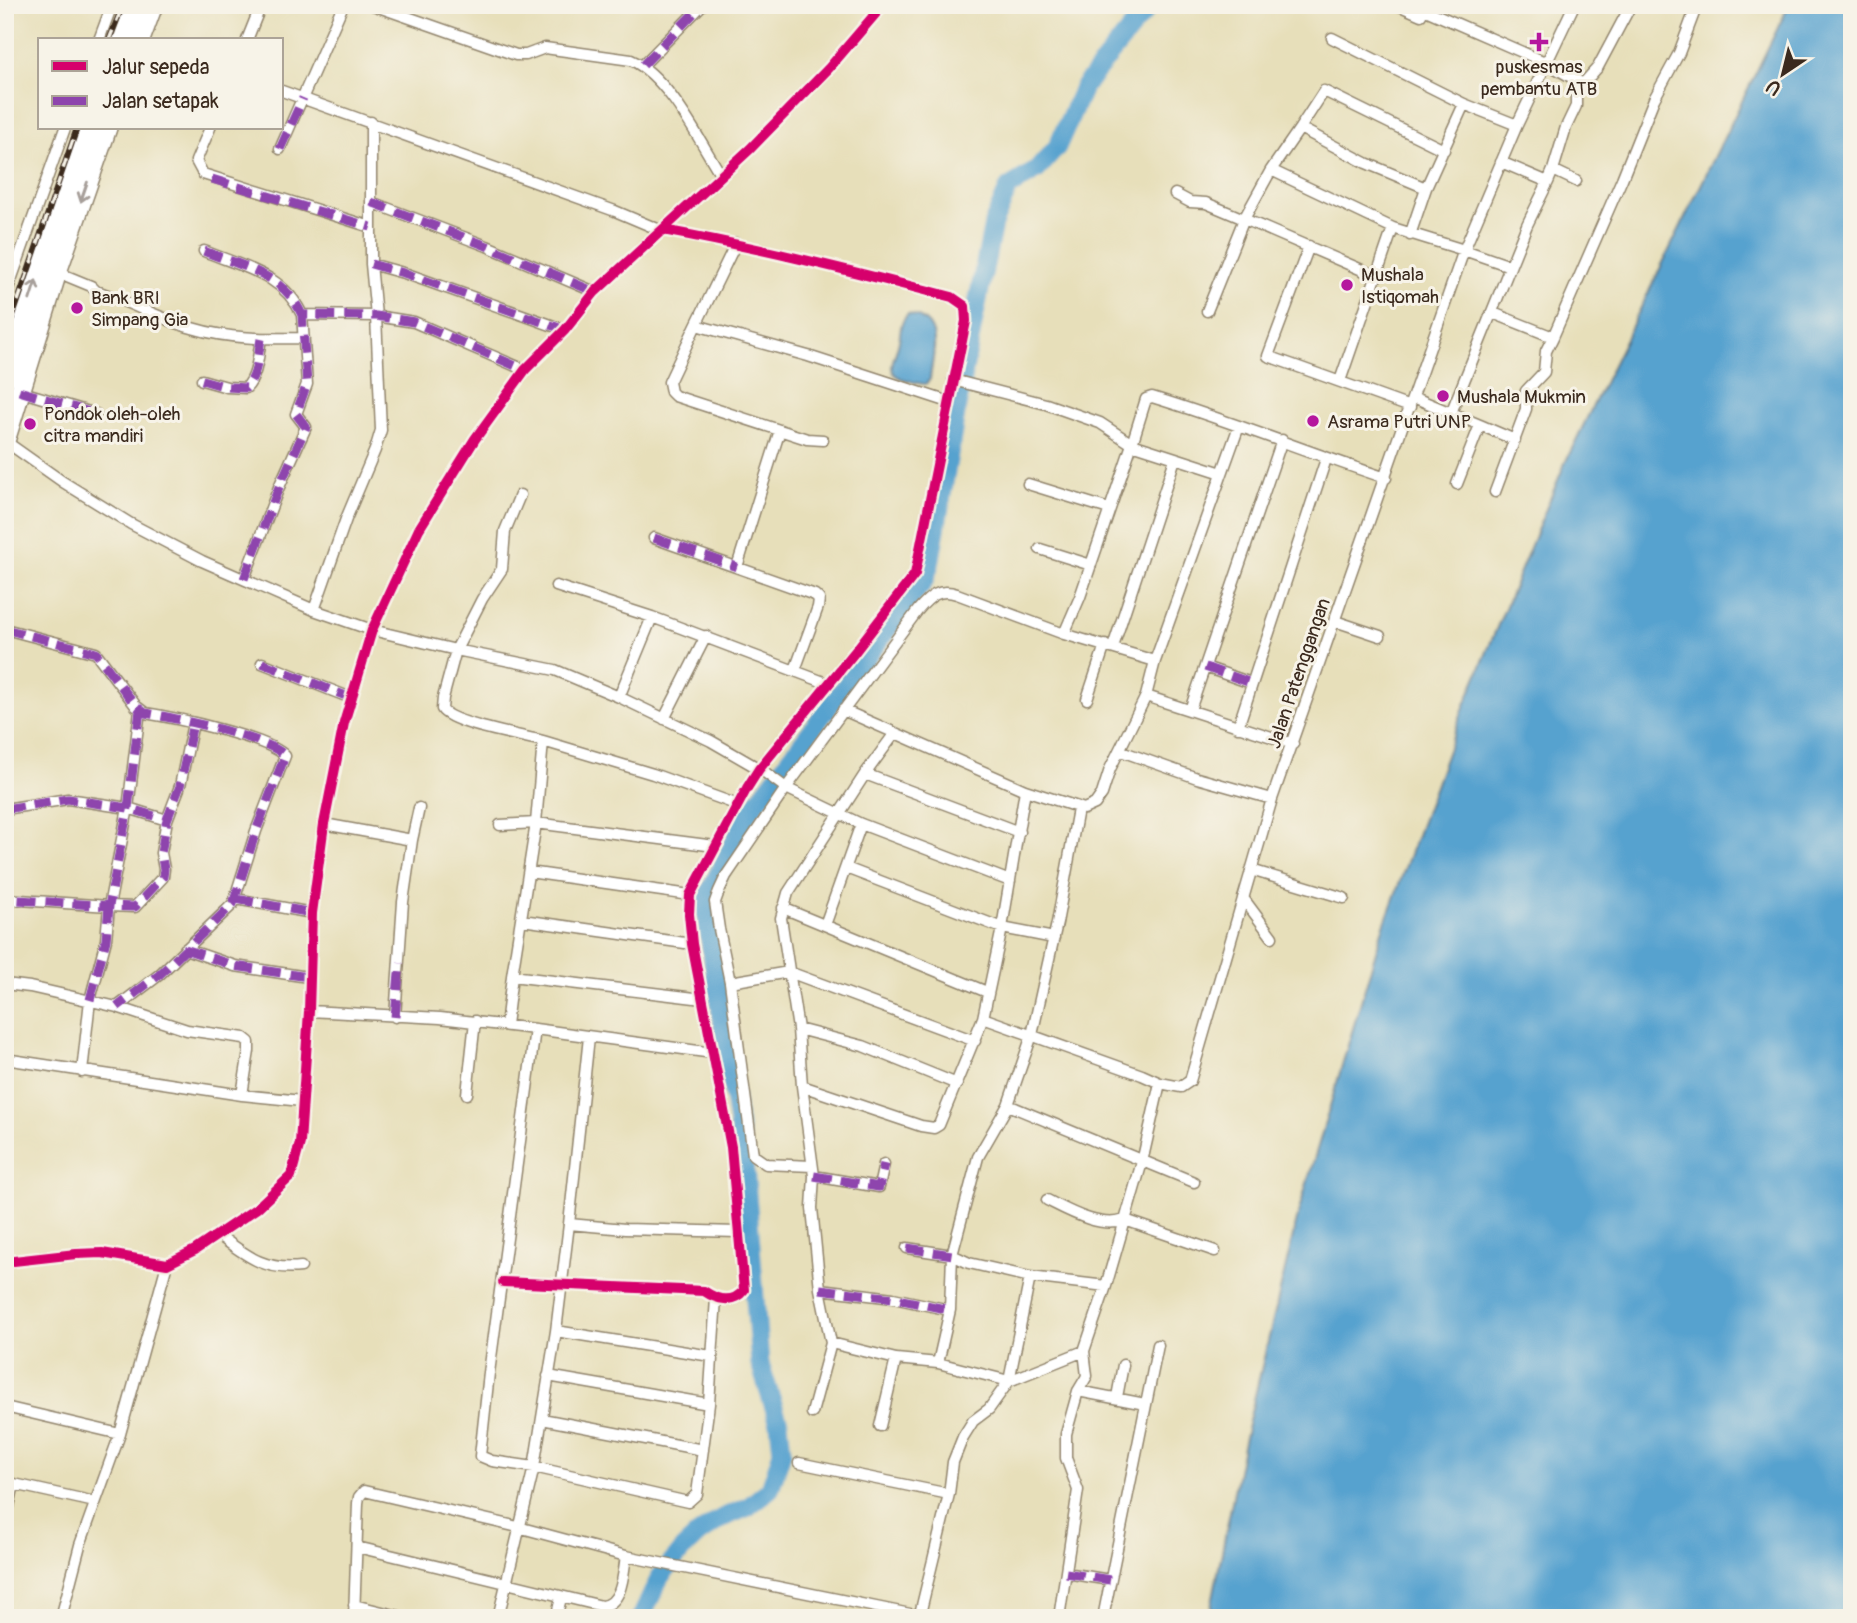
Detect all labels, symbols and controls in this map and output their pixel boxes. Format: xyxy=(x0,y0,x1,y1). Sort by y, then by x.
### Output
marker: puskesmas pembantu ATB xyxy=(1529,32,1549,52)
legend xyxy=(38,38,284,130)
north arrow xyxy=(1748,38,1818,108)
text: Jalur sepeda xyxy=(102,54,210,81)
place label: puskesmas pembantu ATB xyxy=(1481,55,1597,101)
text: U xyxy=(1762,74,1786,101)
text: Jalan setapak xyxy=(102,88,219,115)
one-way arrow xyxy=(77,181,89,203)
place label: Mushala Istiqomah xyxy=(1361,263,1439,309)
marker: Mushala Istiqomah xyxy=(1339,277,1355,293)
one-way arrow xyxy=(28,279,40,301)
place label: Bank BRI Simpang Gia xyxy=(91,286,189,332)
marker: Bank BRI Simpang Gia xyxy=(69,300,85,316)
place label: Mushala Mukmin xyxy=(1457,385,1586,409)
marker: Mushala Mukmin xyxy=(1435,388,1451,404)
place label: Pondok oleh-oleh citra mandiri xyxy=(44,402,181,448)
place label: Asrama Putri UNP xyxy=(1327,410,1471,434)
marker: Asrama Putri UNP xyxy=(1305,413,1321,429)
marker: Pondok oleh-oleh citra mandiri xyxy=(22,416,38,432)
street label: Jalan Patenggangan xyxy=(1262,595,1336,752)

